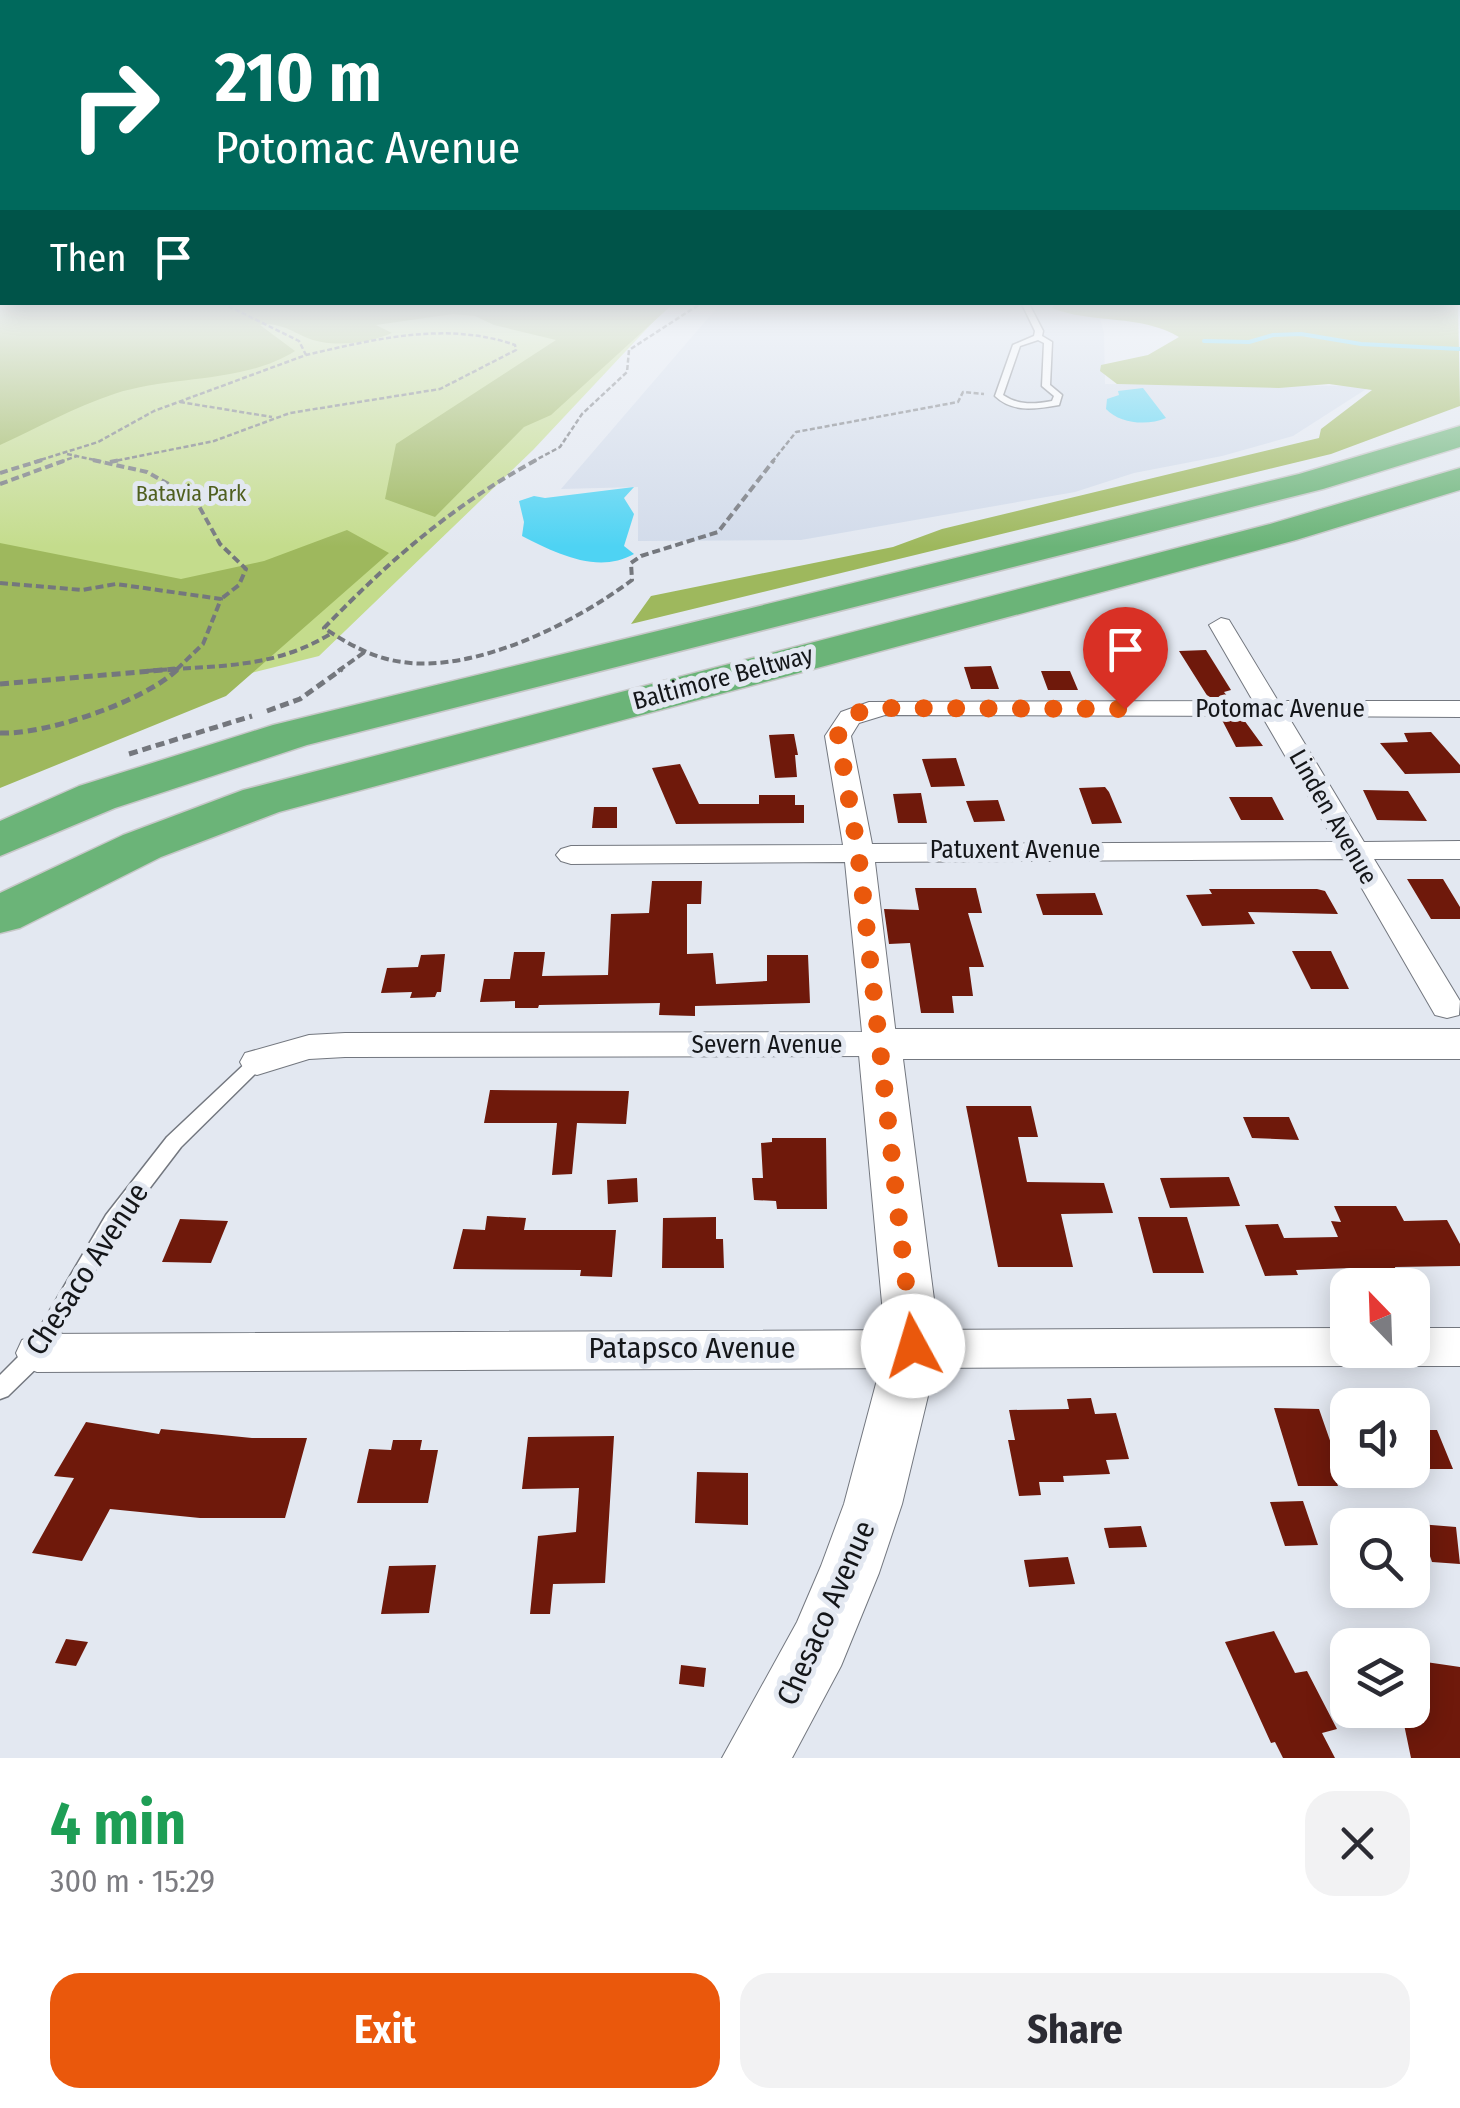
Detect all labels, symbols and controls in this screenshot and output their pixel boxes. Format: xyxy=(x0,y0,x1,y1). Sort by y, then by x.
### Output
text: 210 m xyxy=(215,36,382,120)
icon: right xyxy=(50,40,180,170)
text: Potomac Avenue xyxy=(215,121,520,175)
icon: arrive xyxy=(146,230,201,285)
text: Then xyxy=(50,235,126,281)
park label: Batavia Park xyxy=(136,480,247,507)
pin xyxy=(1083,607,1168,710)
icon: arrive xyxy=(1098,622,1153,677)
street label: Baltimore Beltway xyxy=(630,640,816,716)
street label: Potomac Avenue xyxy=(1195,694,1365,724)
street label: Linden Avenue xyxy=(1282,744,1384,890)
street label: Patuxent Avenue xyxy=(930,835,1100,865)
street label: Severn Avenue xyxy=(692,1030,842,1060)
street label: Chesaco Avenue xyxy=(18,1176,156,1362)
north arrow xyxy=(1330,1268,1430,1368)
map controls xyxy=(1330,1268,1430,1728)
position arrow xyxy=(861,1294,965,1398)
street label: Patapsco Avenue xyxy=(588,1330,796,1366)
button: sound xyxy=(1330,1388,1430,1488)
button: search xyxy=(1330,1508,1430,1608)
street label: Chesaco Avenue xyxy=(769,1515,883,1711)
button: layers xyxy=(1330,1628,1430,1728)
text: 4 min xyxy=(50,1788,186,1860)
button: close xyxy=(1305,1791,1410,1896)
text: 300 m · 15:29 xyxy=(50,1862,215,1900)
button: Exit xyxy=(50,1973,720,2088)
button: Share xyxy=(740,1973,1410,2088)

